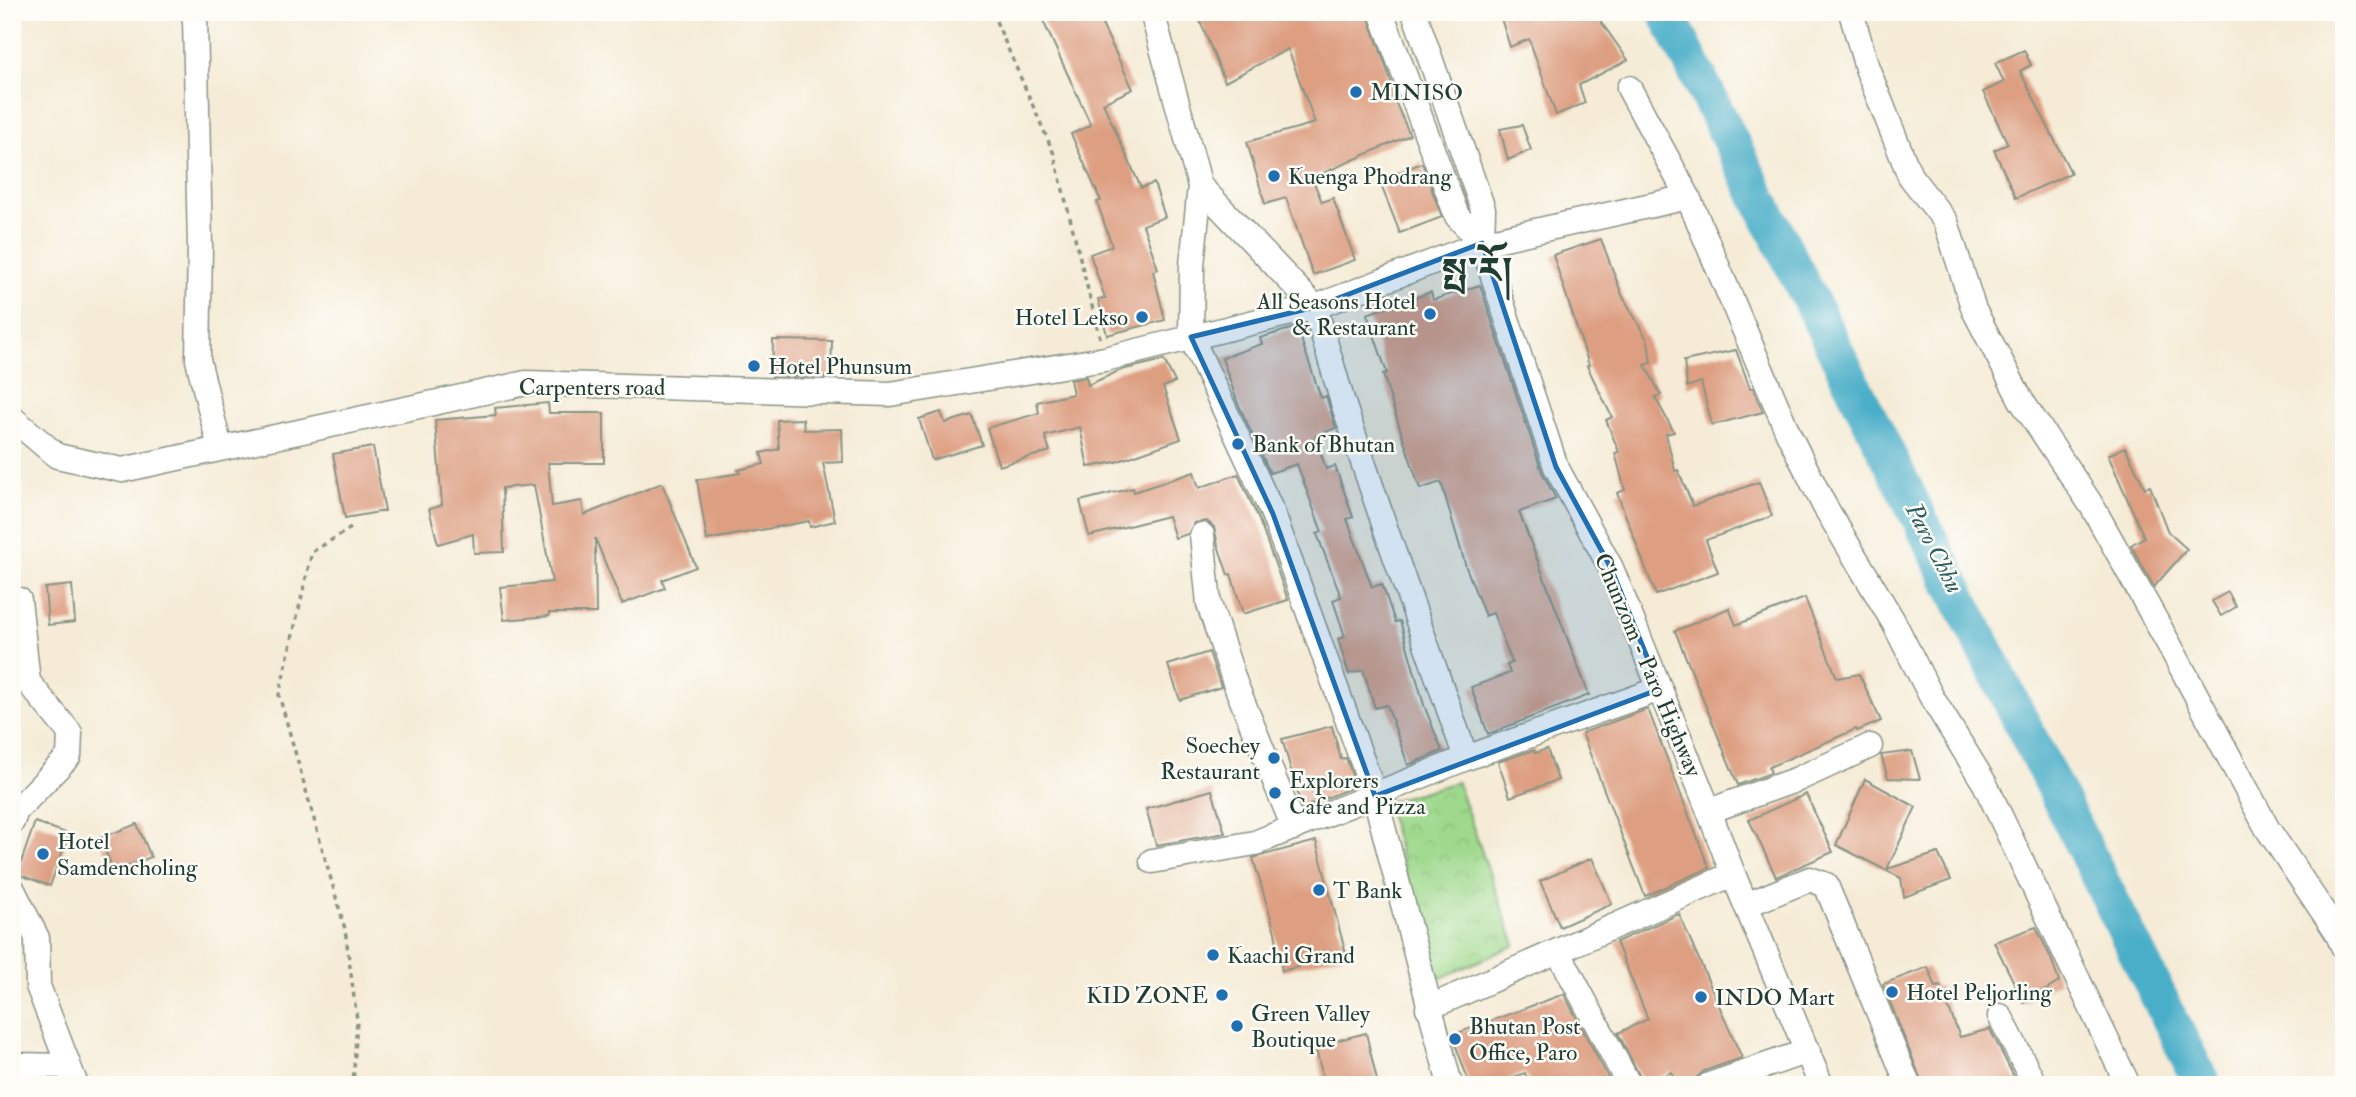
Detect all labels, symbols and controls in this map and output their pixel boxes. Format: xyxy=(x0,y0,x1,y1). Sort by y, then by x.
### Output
place label: MINISO xyxy=(1370,78,1463,107)
marker: MINISO xyxy=(1348,84,1364,100)
place label: Kuenga Phodrang xyxy=(1288,162,1452,191)
marker: Kuenga Phodrang xyxy=(1266,168,1282,184)
district label: སྤ་རོ། xyxy=(1441,241,1513,301)
place label: All Seasons Hotel & Restaurant xyxy=(1256,287,1416,342)
place label: Hotel Lekso xyxy=(1015,303,1128,332)
marker: All Seasons Hotel & Restaurant xyxy=(1422,306,1438,322)
marker: Hotel Lekso xyxy=(1134,309,1150,325)
place label: Hotel Phunsum xyxy=(768,352,912,381)
marker: Hotel Phunsum xyxy=(746,358,762,374)
street label: Carpenters road xyxy=(519,373,665,403)
place label: Bank of Bhutan xyxy=(1252,430,1395,459)
marker: Bank of Bhutan xyxy=(1230,436,1246,452)
water label: Paro Chhu xyxy=(1898,497,1970,598)
street label: Chunzom - Paro Highway xyxy=(1588,549,1709,782)
place label: Soechey Restaurant xyxy=(1160,731,1261,786)
marker: Soechey Restaurant xyxy=(1266,750,1282,766)
place label: Explorers Cafe and Pizza xyxy=(1289,766,1426,821)
marker: Explorers Cafe and Pizza xyxy=(1267,785,1283,801)
place label: Hotel Samdencholing xyxy=(57,827,198,882)
marker: Hotel Samdencholing xyxy=(35,846,51,862)
place label: T Bank xyxy=(1333,876,1402,905)
marker: T Bank xyxy=(1311,882,1327,898)
place label: Kaachi Grand xyxy=(1227,941,1355,970)
marker: Kaachi Grand xyxy=(1205,947,1221,963)
place label: Hotel Peljorling xyxy=(1906,978,2053,1007)
place label: KID ZONE xyxy=(1086,981,1208,1010)
place label: INDO Mart xyxy=(1715,983,1835,1012)
marker: Hotel Peljorling xyxy=(1884,984,1900,1000)
marker: KID ZONE xyxy=(1214,987,1230,1003)
marker: INDO Mart xyxy=(1693,989,1709,1005)
place label: Green Valley Boutique xyxy=(1251,999,1371,1054)
place label: Bhutan Post Office, Paro xyxy=(1469,1012,1581,1067)
marker: Green Valley Boutique xyxy=(1229,1018,1245,1034)
marker: Bhutan Post Office, Paro xyxy=(1447,1031,1463,1047)

